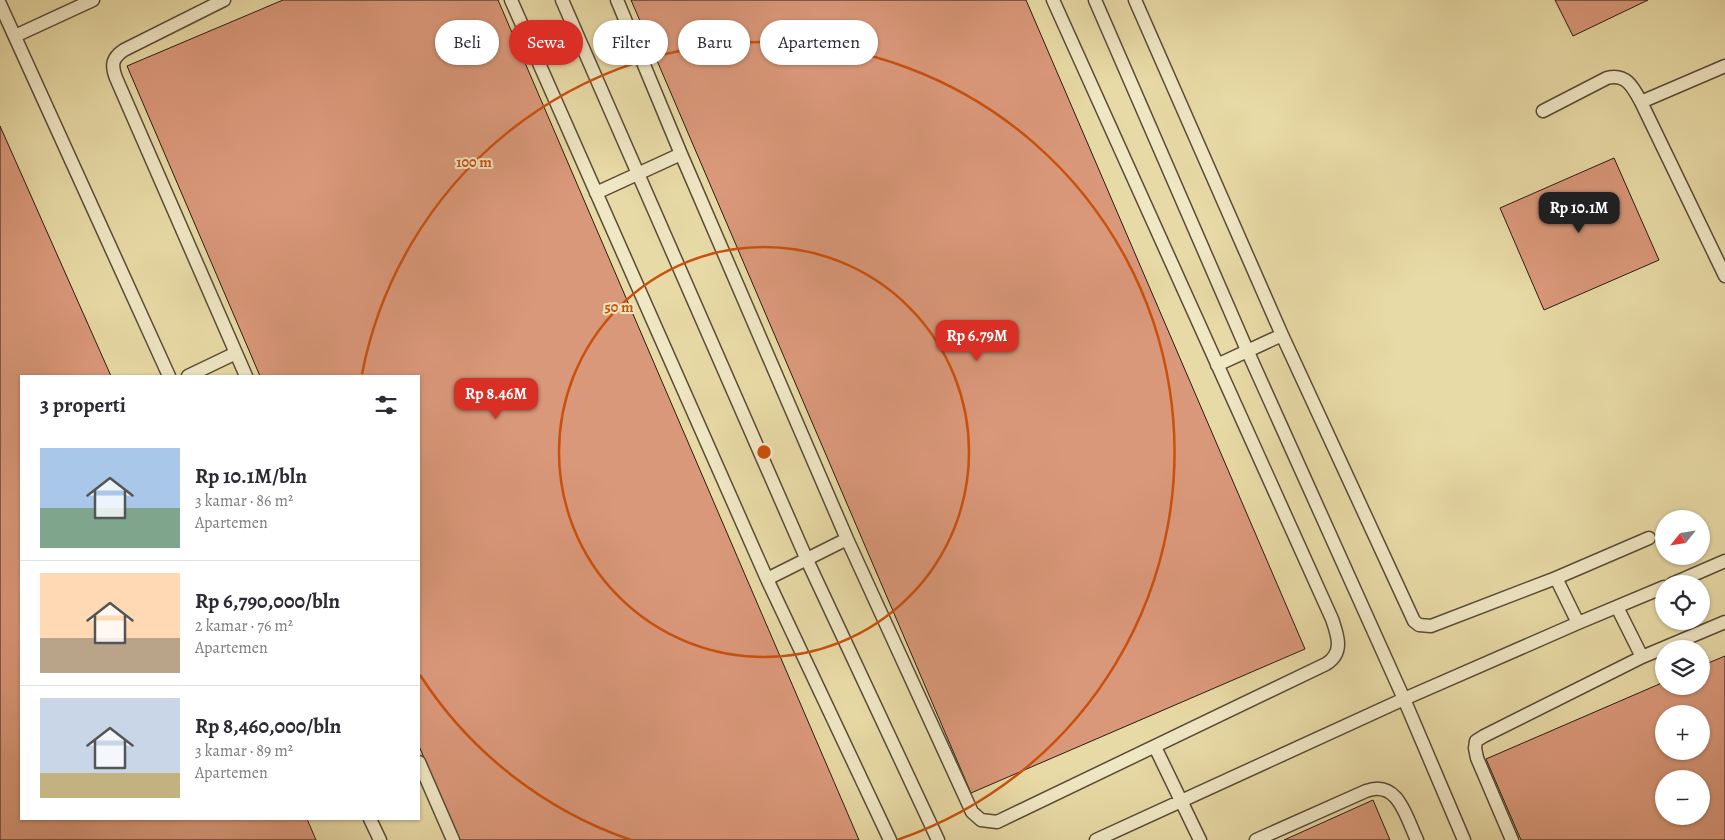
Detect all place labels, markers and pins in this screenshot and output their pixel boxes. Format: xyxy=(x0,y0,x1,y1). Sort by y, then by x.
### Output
pin: Rp 10.1M xyxy=(1527,192,1631,234)
pin: Rp 6.79M xyxy=(925,320,1029,362)
pin: Rp 8.46M xyxy=(444,378,548,420)
centre of rings xyxy=(755,443,773,461)

